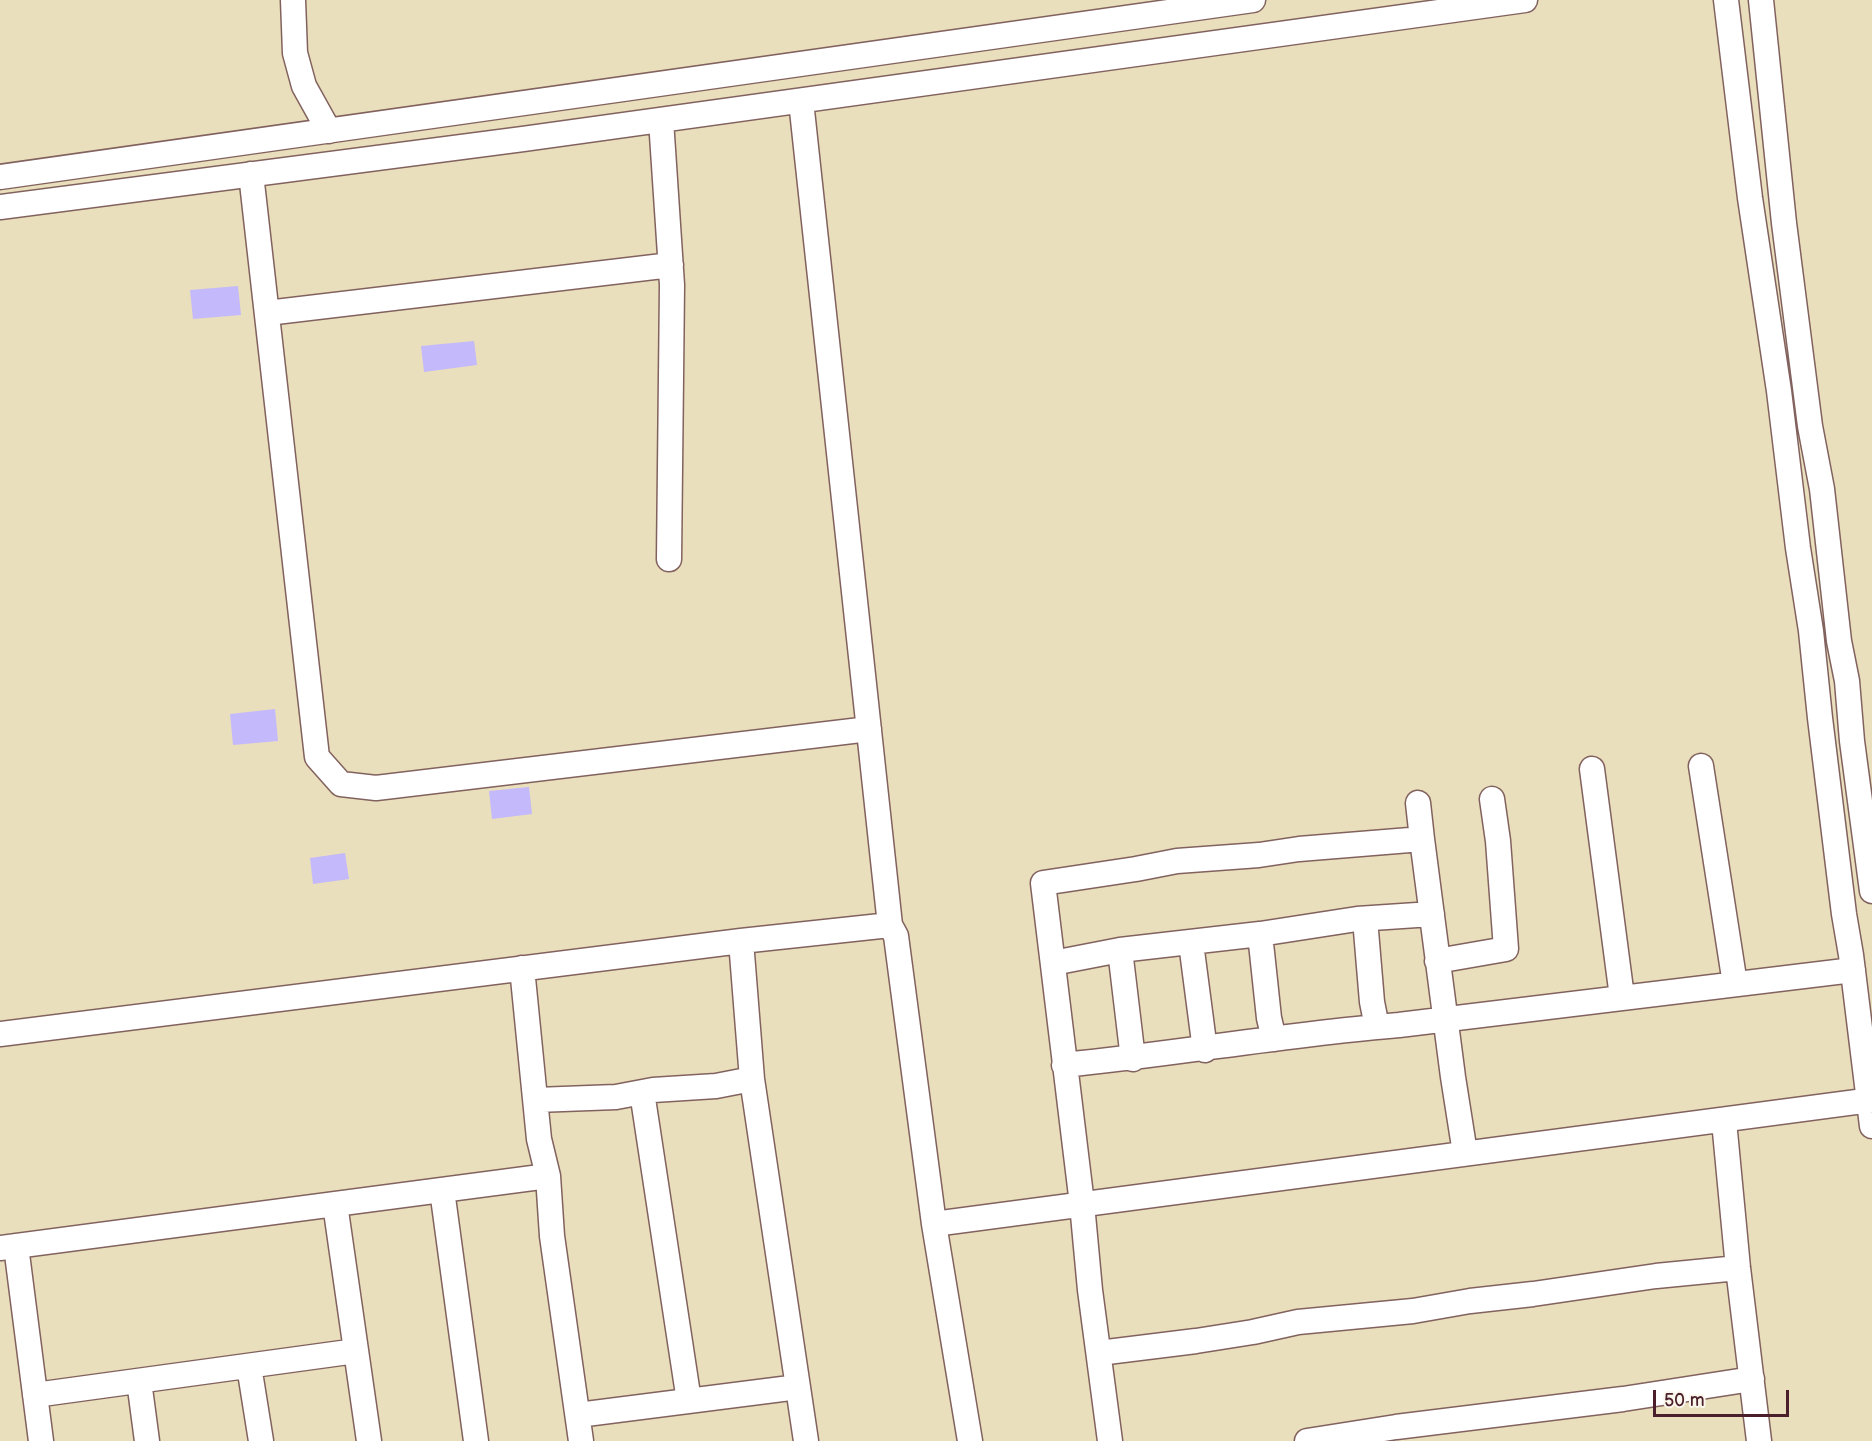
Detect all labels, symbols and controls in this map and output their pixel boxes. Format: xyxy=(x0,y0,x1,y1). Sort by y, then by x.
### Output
scale bar xyxy=(1656,1378,1792,1416)
text: 50 m xyxy=(1664,1390,1705,1411)

